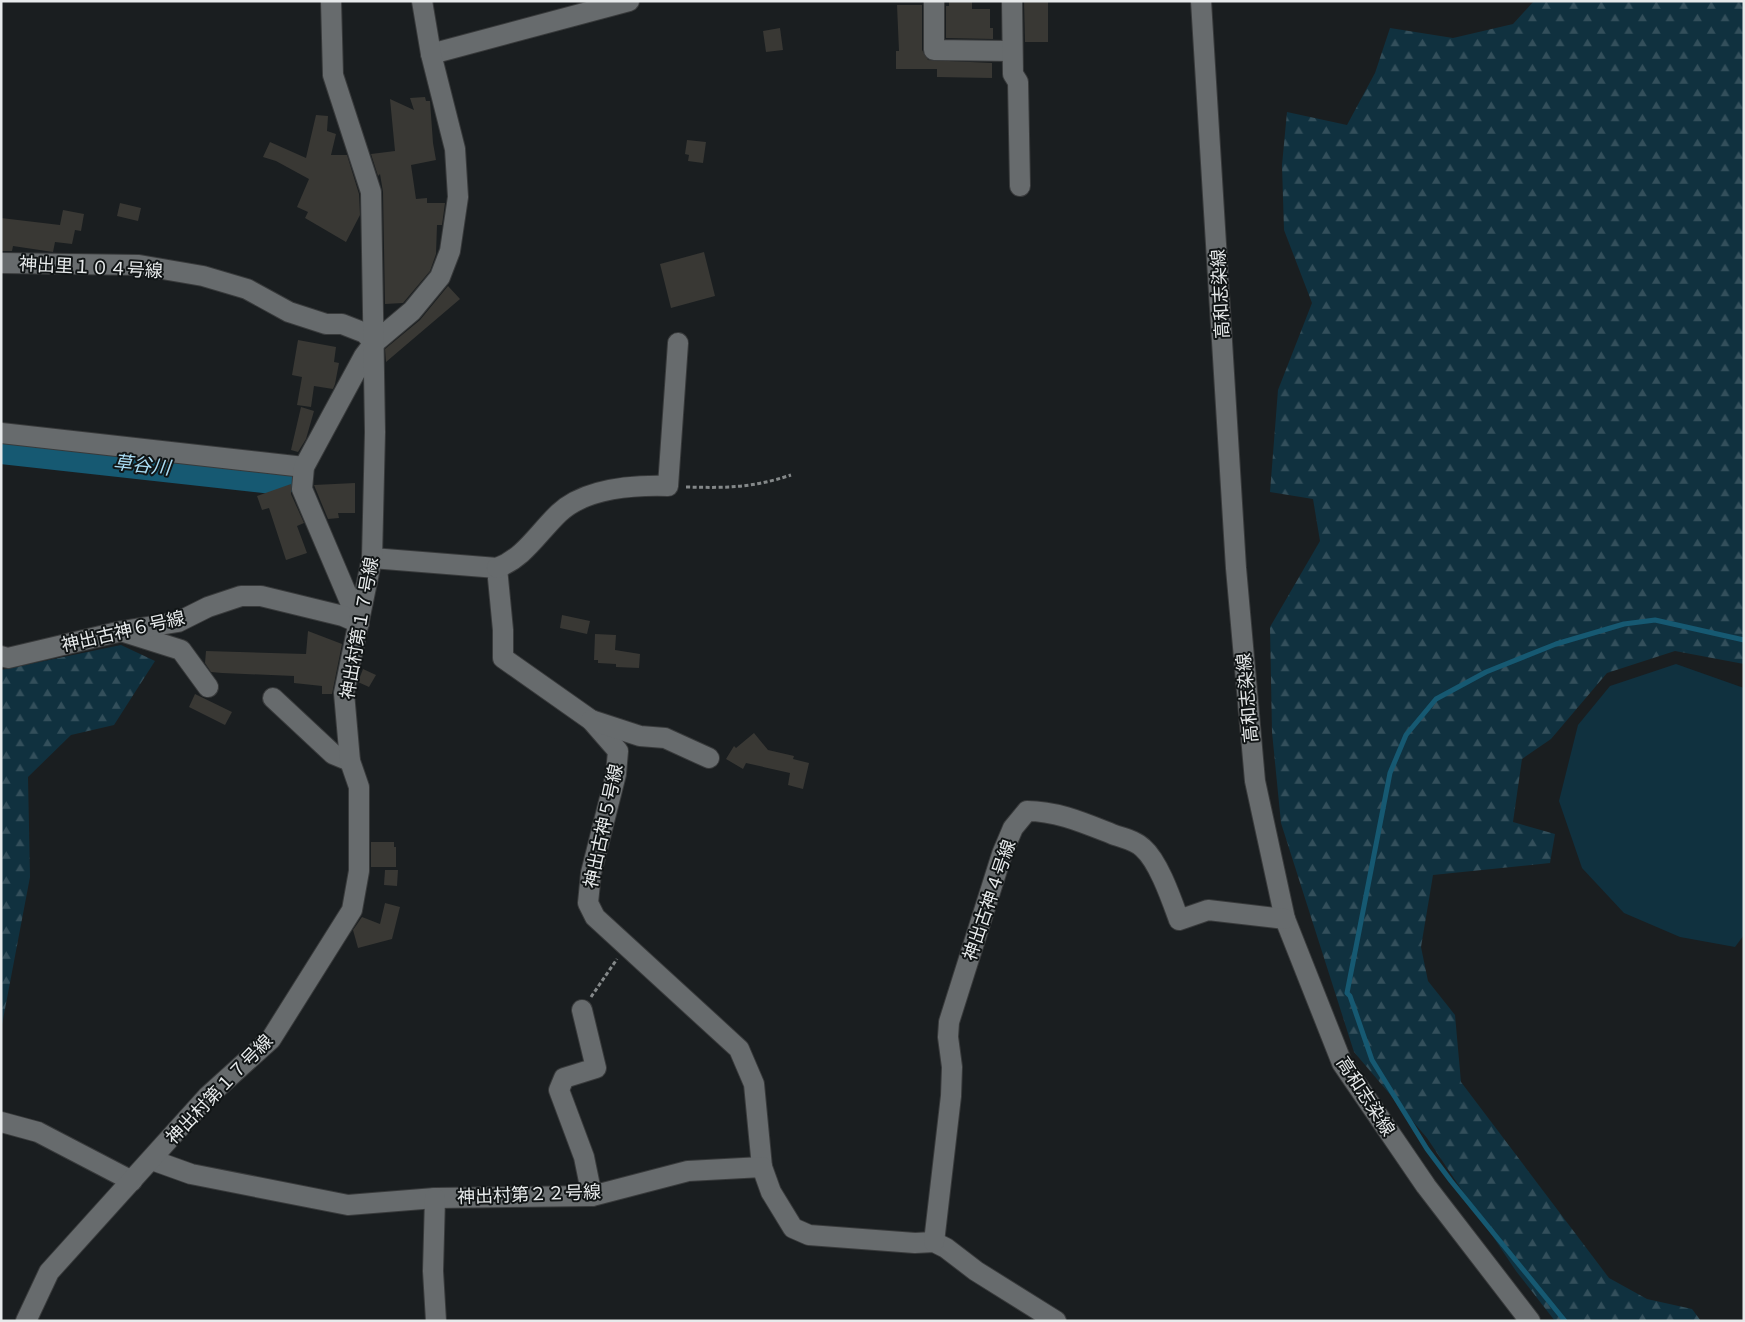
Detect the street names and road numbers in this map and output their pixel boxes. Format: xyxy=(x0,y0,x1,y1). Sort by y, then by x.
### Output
street label: 高和志染線 xyxy=(1204,248,1236,340)
street label: 神出里１０４号線 xyxy=(18,250,164,284)
street label: 神出村第１７号線 xyxy=(333,555,385,701)
street label: 神出古神６号線 xyxy=(59,604,187,658)
street label: 高和志染線 xyxy=(1230,652,1264,744)
street label: 神出古神５号線 xyxy=(577,762,629,890)
street label: 神出古神４号線 xyxy=(956,836,1022,964)
street label: 神出村第１７号線 xyxy=(159,1028,279,1150)
street label: 高和志染線 xyxy=(1330,1051,1402,1141)
street label: 神出村第２２号線 xyxy=(457,1178,601,1210)

